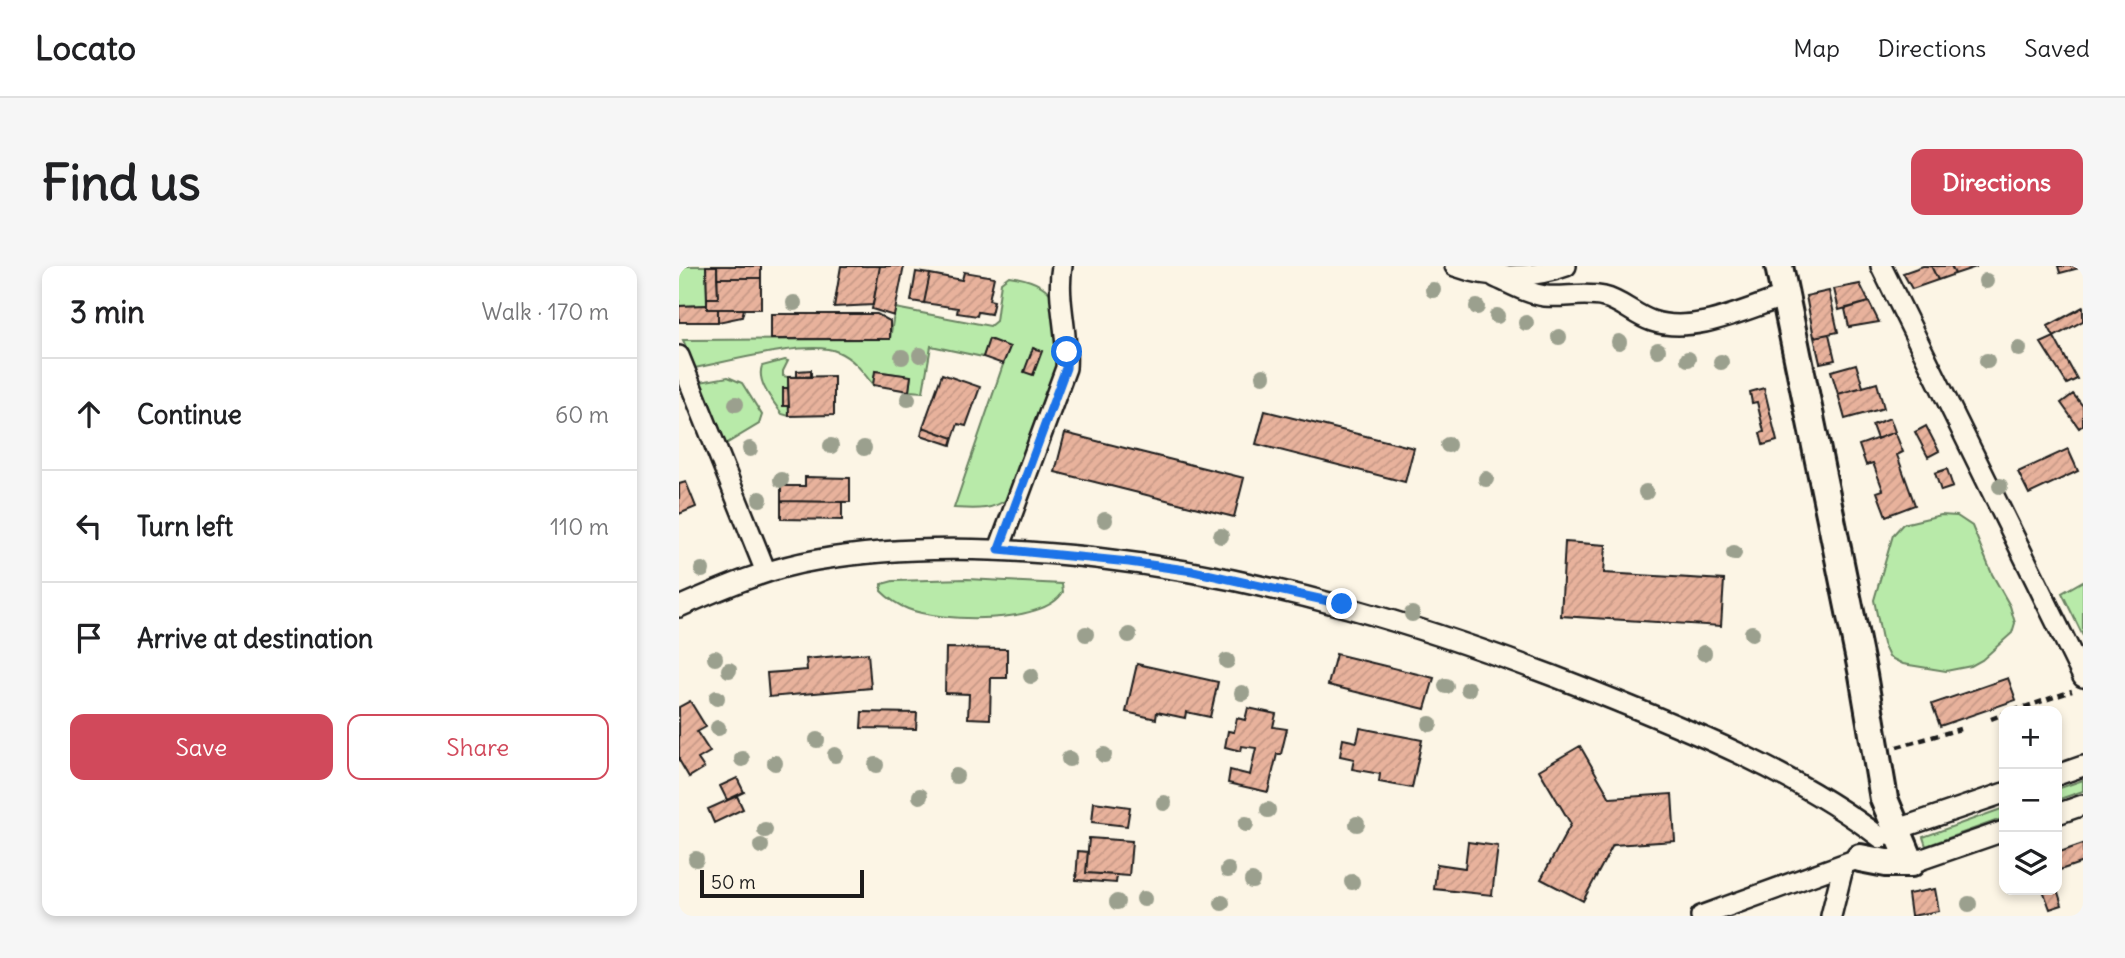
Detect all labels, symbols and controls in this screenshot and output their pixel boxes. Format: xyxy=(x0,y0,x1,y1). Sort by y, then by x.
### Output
text: Locato xyxy=(35,27,136,69)
text: Map xyxy=(1793,33,1840,63)
text: Directions xyxy=(1878,33,1986,63)
text: Saved xyxy=(2024,33,2090,63)
button: Directions xyxy=(1911,149,2083,215)
text: Find us xyxy=(42,152,200,213)
text: 3 min xyxy=(70,293,145,331)
text: Walk · 170 m xyxy=(482,297,609,326)
route start xyxy=(1051,336,1082,367)
icon: ahead xyxy=(70,395,108,433)
text: Continue xyxy=(137,398,242,431)
text: 60 m xyxy=(555,400,609,429)
icon: left xyxy=(70,507,108,545)
text: Turn left xyxy=(137,510,233,543)
text: 110 m xyxy=(550,512,609,541)
route end xyxy=(1326,588,1357,619)
icon: arrive xyxy=(70,619,108,657)
text: Arrive at destination xyxy=(137,622,373,655)
map controls xyxy=(1999,706,2062,895)
button: + xyxy=(1999,706,2062,769)
button: Save xyxy=(70,714,333,780)
button: Share xyxy=(347,714,609,780)
button: − xyxy=(1999,769,2062,832)
button: layers xyxy=(1999,832,2062,895)
scale bar xyxy=(700,867,865,899)
text: 50 m xyxy=(711,870,756,894)

